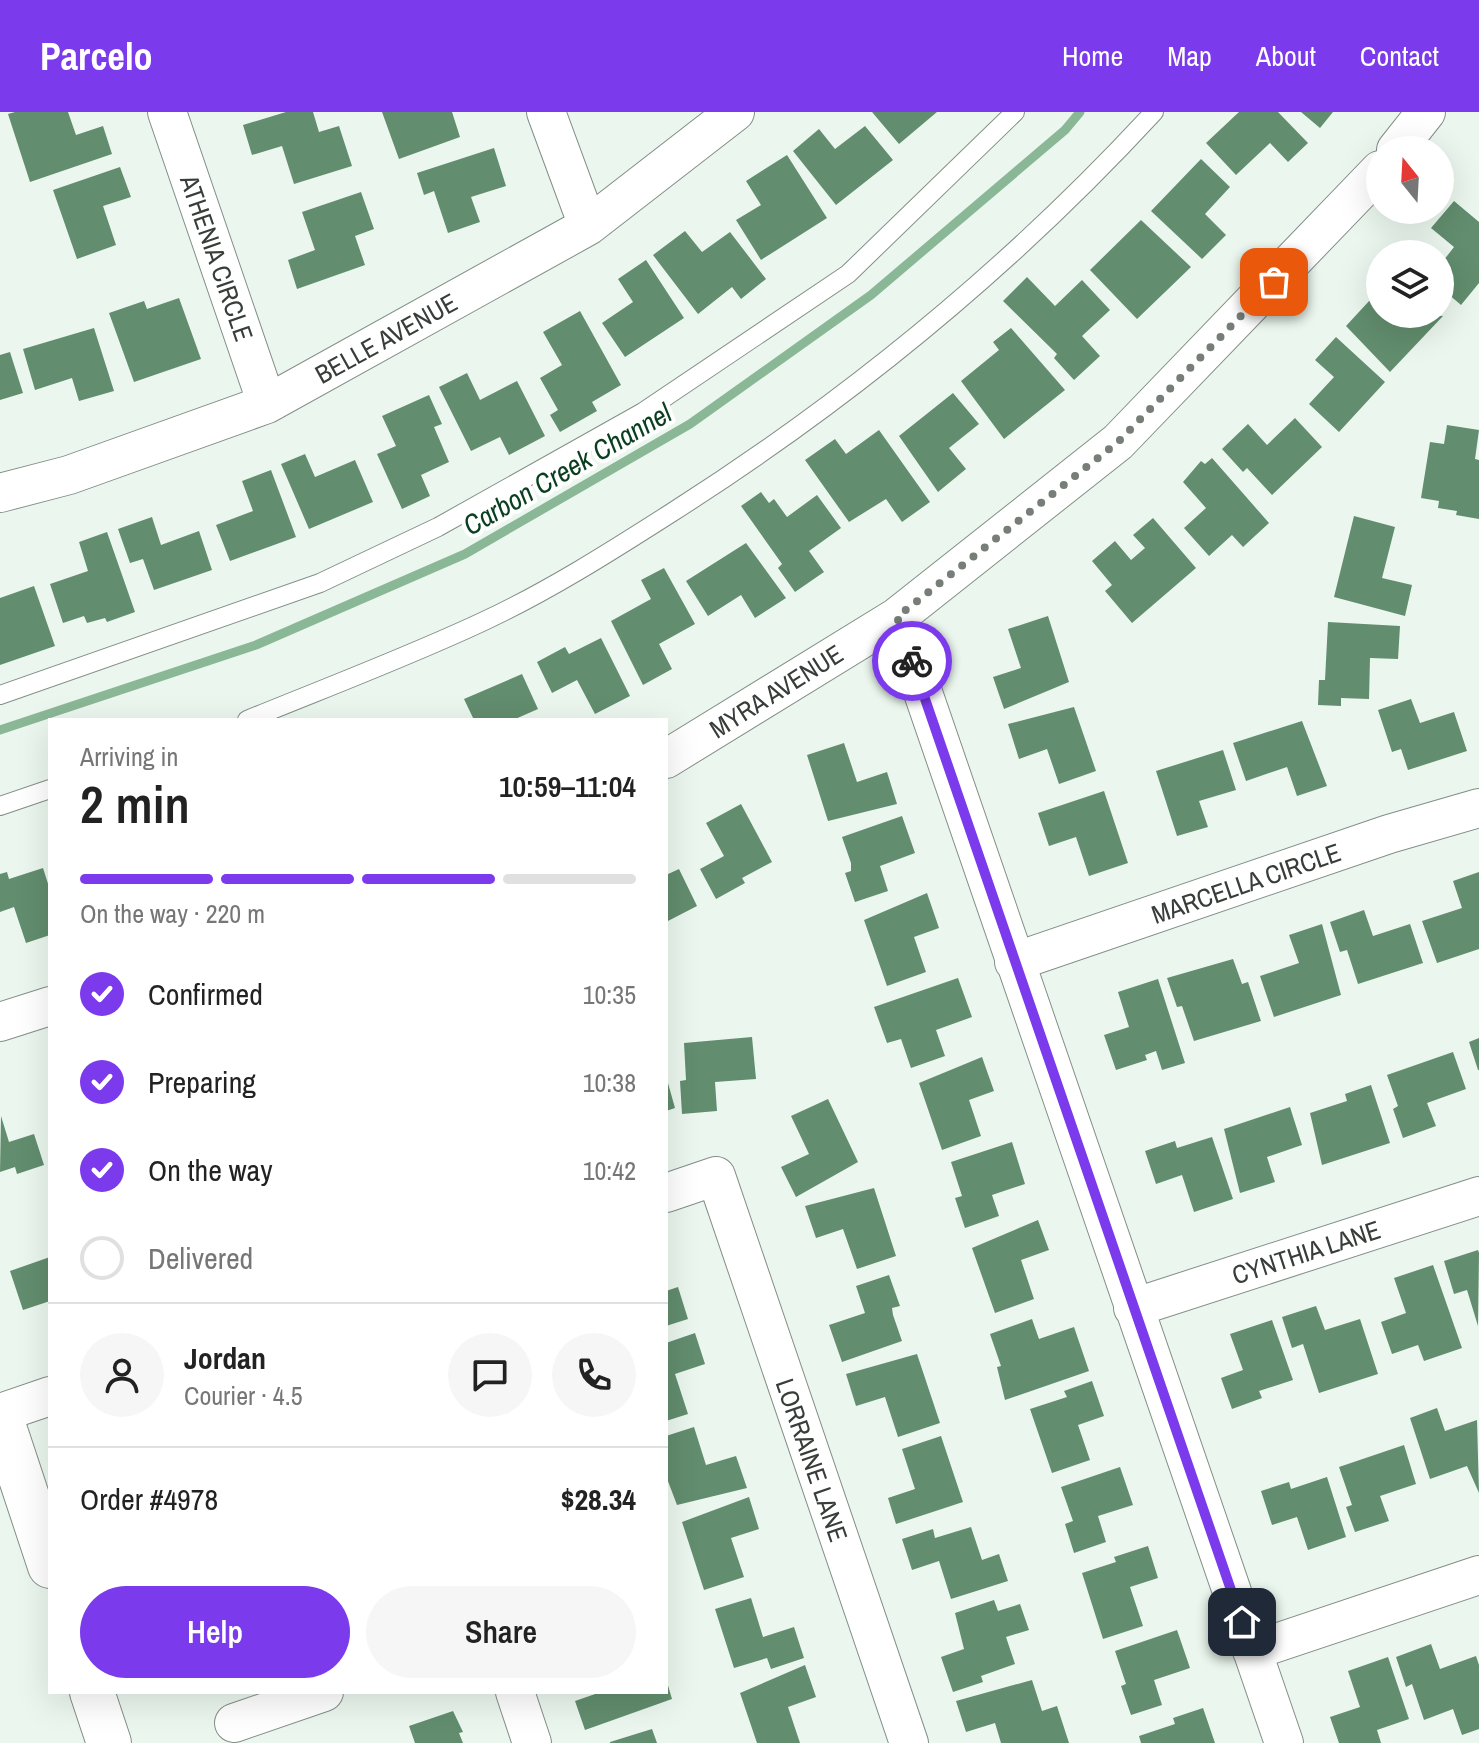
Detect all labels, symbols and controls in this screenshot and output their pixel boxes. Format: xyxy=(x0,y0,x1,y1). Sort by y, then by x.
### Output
text: Parcelo xyxy=(40,31,153,82)
text: Home xyxy=(1062,37,1123,75)
text: Map xyxy=(1167,37,1212,75)
text: About xyxy=(1256,37,1316,75)
text: Contact xyxy=(1360,37,1439,75)
north arrow xyxy=(1366,136,1454,224)
map controls xyxy=(1366,136,1454,328)
street label: ATHENIA CIRCLE xyxy=(172,169,262,346)
button: layers xyxy=(1366,240,1454,328)
pin xyxy=(1240,248,1308,316)
icon: bag xyxy=(1252,260,1296,304)
street label: BELLE AVENUE xyxy=(309,285,463,391)
water label: Carbon Creek Channel xyxy=(456,393,679,544)
courier xyxy=(872,621,952,701)
street label: MYRA AVENUE xyxy=(703,636,849,746)
icon: bike xyxy=(890,639,934,683)
text: Arriving in xyxy=(80,739,178,774)
text: 10:59–11:04 xyxy=(499,766,636,806)
text: 2 min xyxy=(80,769,190,839)
street label: MARCELLA CIRCLE xyxy=(1147,834,1345,932)
text: On the way · 220 m xyxy=(80,896,265,931)
icon: check xyxy=(80,972,124,1016)
text: Confirmed xyxy=(148,974,263,1014)
text: 10:35 xyxy=(583,977,636,1012)
icon: check xyxy=(80,1060,124,1104)
text: Preparing xyxy=(148,1062,256,1102)
text: 10:38 xyxy=(583,1065,636,1100)
icon: check xyxy=(80,1148,124,1192)
text: On the way xyxy=(148,1150,272,1190)
text: 10:42 xyxy=(583,1153,636,1188)
street label: CYNTHIA LANE xyxy=(1227,1212,1385,1292)
text: Delivered xyxy=(148,1238,253,1278)
button: person xyxy=(80,1333,164,1417)
button: chat xyxy=(448,1333,532,1417)
button: phone xyxy=(552,1333,636,1417)
text: Jordan xyxy=(184,1338,266,1378)
street label: LORRAINE LANE xyxy=(768,1374,856,1546)
text: Courier · 4.5 xyxy=(184,1378,303,1413)
text: Order #4978 xyxy=(80,1479,218,1519)
text: $28.34 xyxy=(561,1479,636,1519)
button: Help xyxy=(80,1586,350,1678)
button: Share xyxy=(366,1586,636,1678)
pin xyxy=(1208,1588,1276,1656)
icon: home xyxy=(1220,1600,1264,1644)

